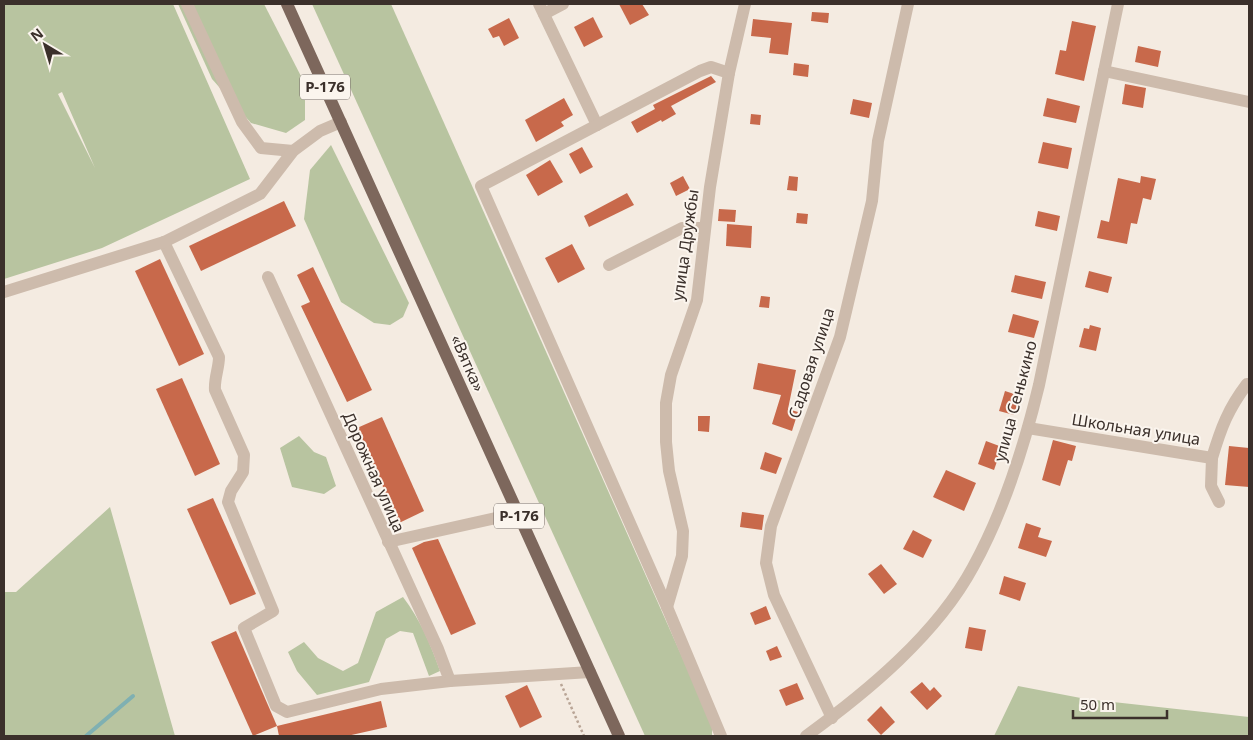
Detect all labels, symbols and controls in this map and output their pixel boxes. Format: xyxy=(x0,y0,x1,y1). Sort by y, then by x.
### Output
north arrow xyxy=(20,20,70,70)
text: N xyxy=(26,23,47,45)
road number: Р-176 xyxy=(300,74,350,100)
street label: улица Дружбы xyxy=(666,188,704,302)
street label: Садовая улица xyxy=(783,305,839,421)
street label: «Вятка» xyxy=(446,331,490,395)
street label: улица Сенькино xyxy=(988,338,1042,464)
street label: Дорожная улица xyxy=(338,408,410,536)
street label: Школьная улица xyxy=(1070,408,1202,450)
road number: Р-176 xyxy=(494,504,544,528)
scale bar xyxy=(1073,688,1167,720)
text: 50 m xyxy=(1080,694,1115,714)

